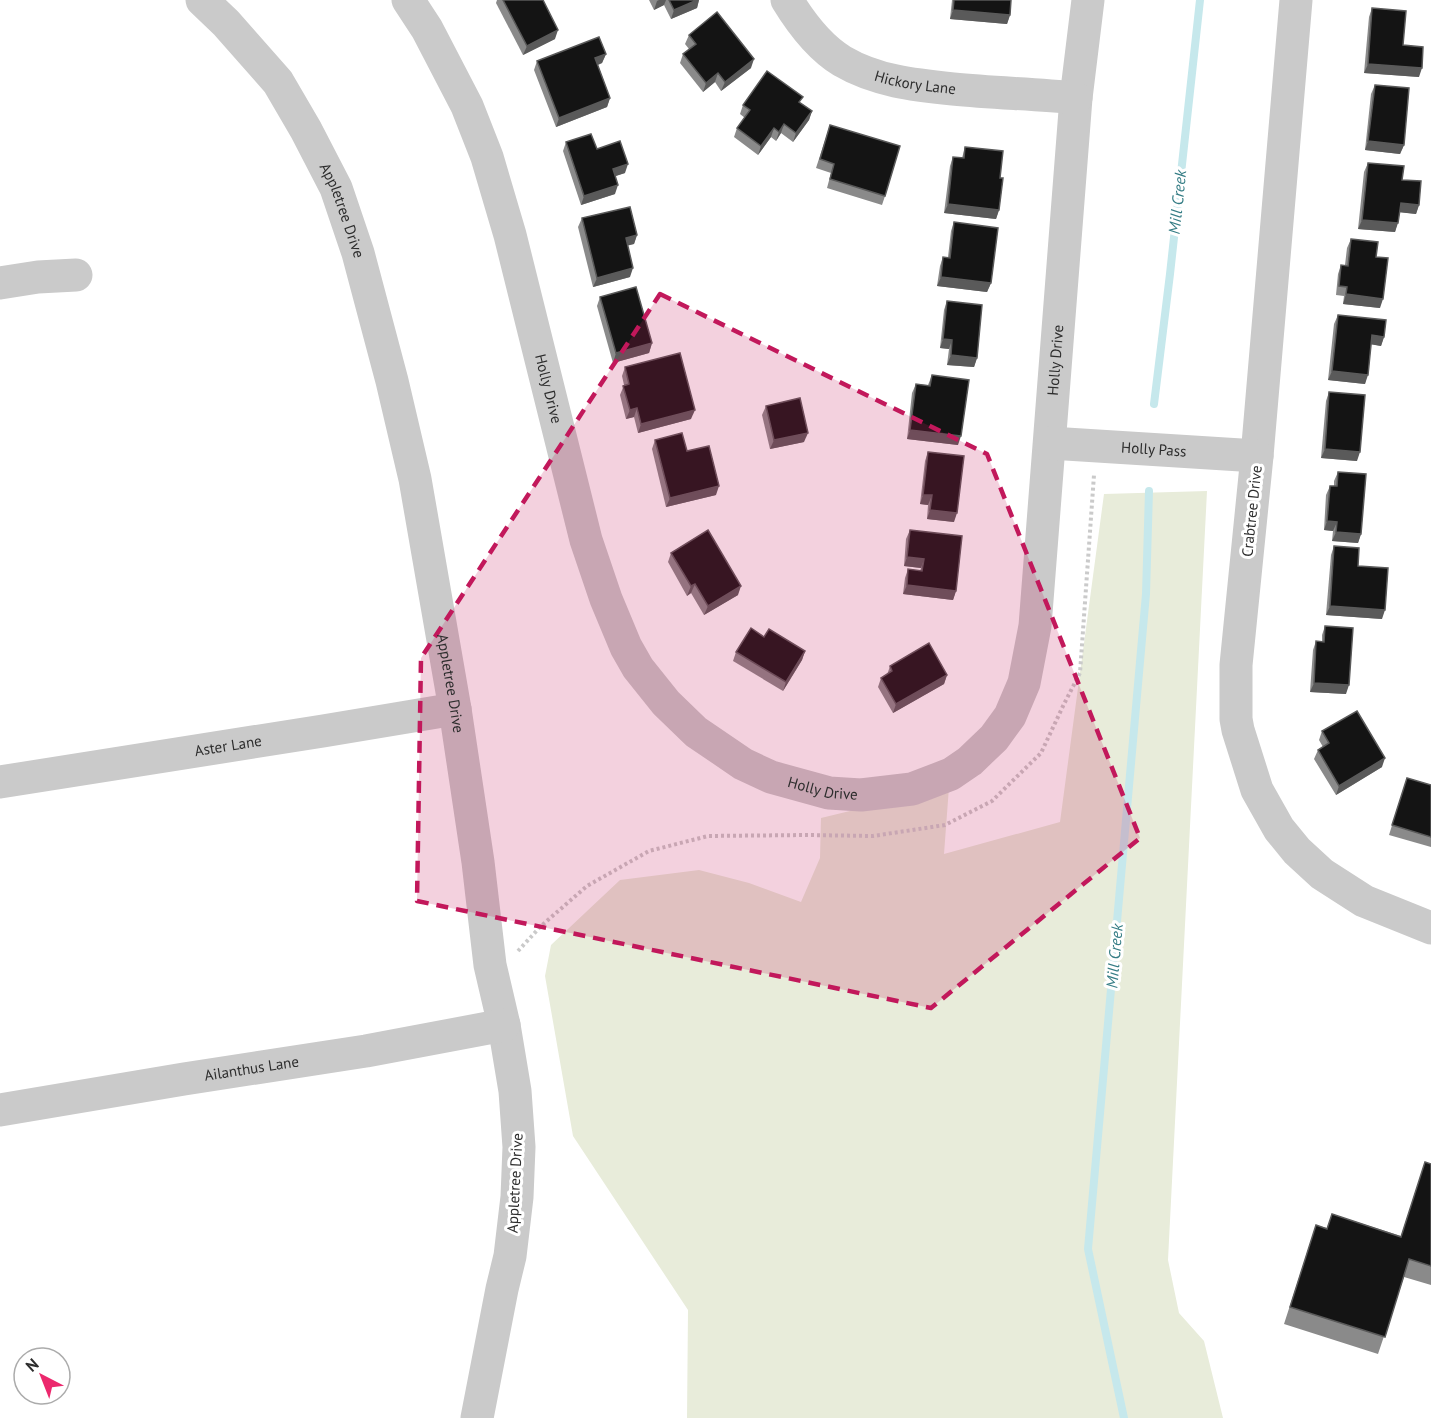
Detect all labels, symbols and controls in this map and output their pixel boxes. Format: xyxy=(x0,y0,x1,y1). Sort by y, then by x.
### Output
street label: Hickory Lane xyxy=(872,66,957,98)
street label: Appletree Drive xyxy=(316,160,369,260)
water label: Mill Creek xyxy=(1164,168,1190,235)
street label: Holly Drive xyxy=(1043,324,1067,396)
street label: Holly Drive xyxy=(531,352,567,425)
street label: Holly Pass xyxy=(1121,437,1187,461)
street label: Crabtree Drive xyxy=(1237,464,1266,558)
street label: Appletree Drive xyxy=(433,632,468,734)
street label: Aster Lane xyxy=(193,731,263,760)
street label: Holly Drive xyxy=(786,772,858,804)
water label: Mill Creek xyxy=(1101,922,1127,989)
street label: Ailanthus Lane xyxy=(203,1051,300,1085)
street label: Appletree Drive xyxy=(502,1133,527,1233)
north arrow xyxy=(12,1346,72,1406)
text: N xyxy=(21,1354,43,1376)

